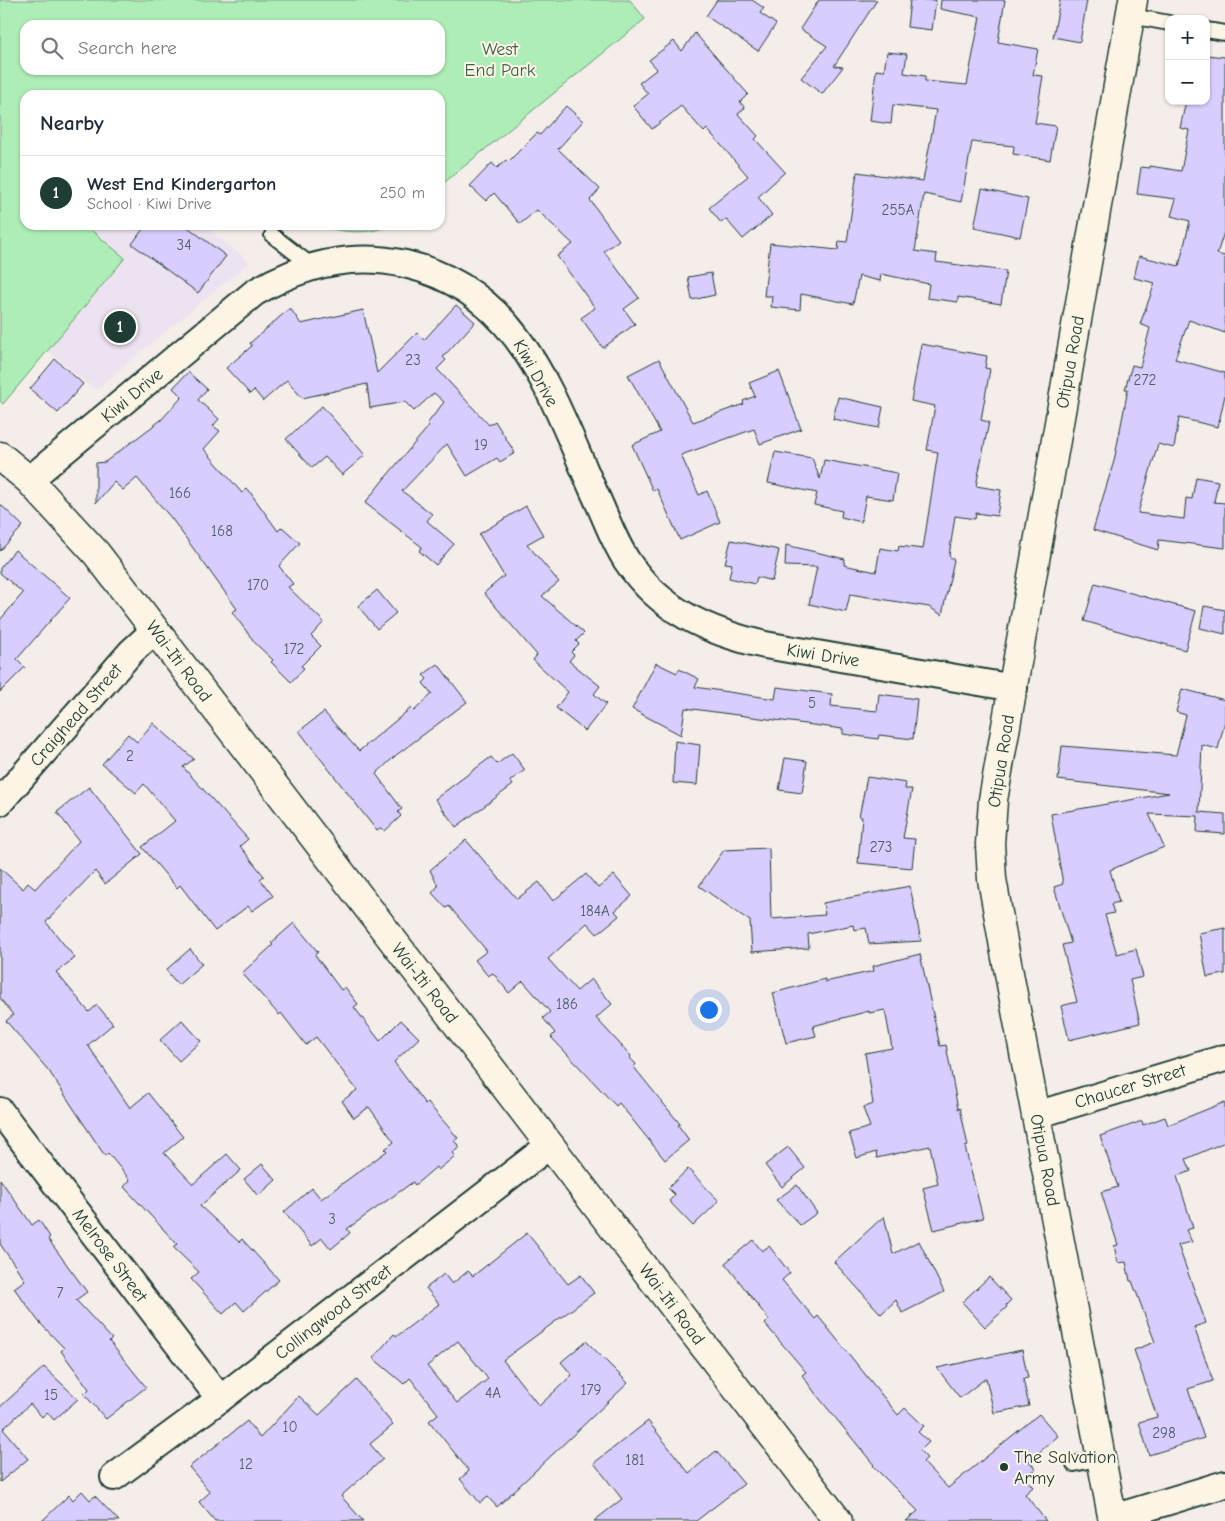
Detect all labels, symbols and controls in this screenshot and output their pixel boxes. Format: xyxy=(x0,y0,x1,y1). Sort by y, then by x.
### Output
map controls xyxy=(1165,15,1210,105)
button: + xyxy=(1165,15,1210,60)
search box xyxy=(20,20,445,75)
icon: search xyxy=(38,34,66,62)
text: Search here xyxy=(78,37,177,59)
park label: West End Park xyxy=(465,39,536,81)
button: − xyxy=(1165,60,1210,105)
text: Nearby xyxy=(40,111,104,135)
text: West End Kindergarton xyxy=(87,173,276,195)
text: 1 xyxy=(53,184,59,202)
text: 250 m xyxy=(380,184,425,202)
text: School · Kiwi Drive xyxy=(87,195,212,213)
house number: 255A xyxy=(882,201,915,219)
house number: 34 xyxy=(177,236,191,254)
pin: 1 xyxy=(104,308,136,346)
street label: Otipua Road xyxy=(1052,314,1089,410)
street label: Kiwi Drive xyxy=(508,336,563,411)
house number: 23 xyxy=(405,351,421,369)
street label: Kiwi Drive xyxy=(97,364,167,427)
house number: 272 xyxy=(1134,371,1156,389)
house number: 19 xyxy=(474,436,488,454)
house number: 166 xyxy=(169,484,191,502)
house number: 168 xyxy=(211,522,233,540)
house number: 170 xyxy=(247,576,269,594)
street label: Wai-Iti Road xyxy=(141,617,216,706)
street label: Kiwi Drive xyxy=(785,639,861,672)
house number: 172 xyxy=(284,640,304,658)
street label: Craighead Street xyxy=(26,659,127,771)
house number: 5 xyxy=(808,694,816,712)
street label: Otipua Road xyxy=(984,713,1019,809)
house number: 2 xyxy=(126,747,134,765)
house number: 273 xyxy=(870,838,892,856)
house number: 184A xyxy=(580,902,610,920)
street label: Wai-Iti Road xyxy=(387,939,462,1028)
house number: 186 xyxy=(556,995,578,1013)
your location xyxy=(696,997,722,1023)
street label: Chaucer Street xyxy=(1072,1059,1189,1113)
street label: Otipua Road xyxy=(1025,1112,1064,1208)
street label: Melrose Street xyxy=(68,1204,152,1307)
house number: 3 xyxy=(328,1210,336,1228)
street label: Collingwood Street xyxy=(271,1260,396,1364)
street label: Wai-Iti Road xyxy=(634,1260,709,1349)
house number: 7 xyxy=(56,1284,64,1302)
house number: 179 xyxy=(581,1381,602,1399)
house number: 4A xyxy=(485,1384,501,1402)
house number: 15 xyxy=(44,1386,58,1404)
house number: 10 xyxy=(282,1418,298,1436)
house number: 298 xyxy=(1152,1424,1176,1442)
place label: The Salvation Army xyxy=(1014,1447,1116,1489)
house number: 181 xyxy=(625,1451,645,1469)
house number: 12 xyxy=(239,1455,253,1473)
marker: The Salvation Army xyxy=(998,1461,1010,1473)

